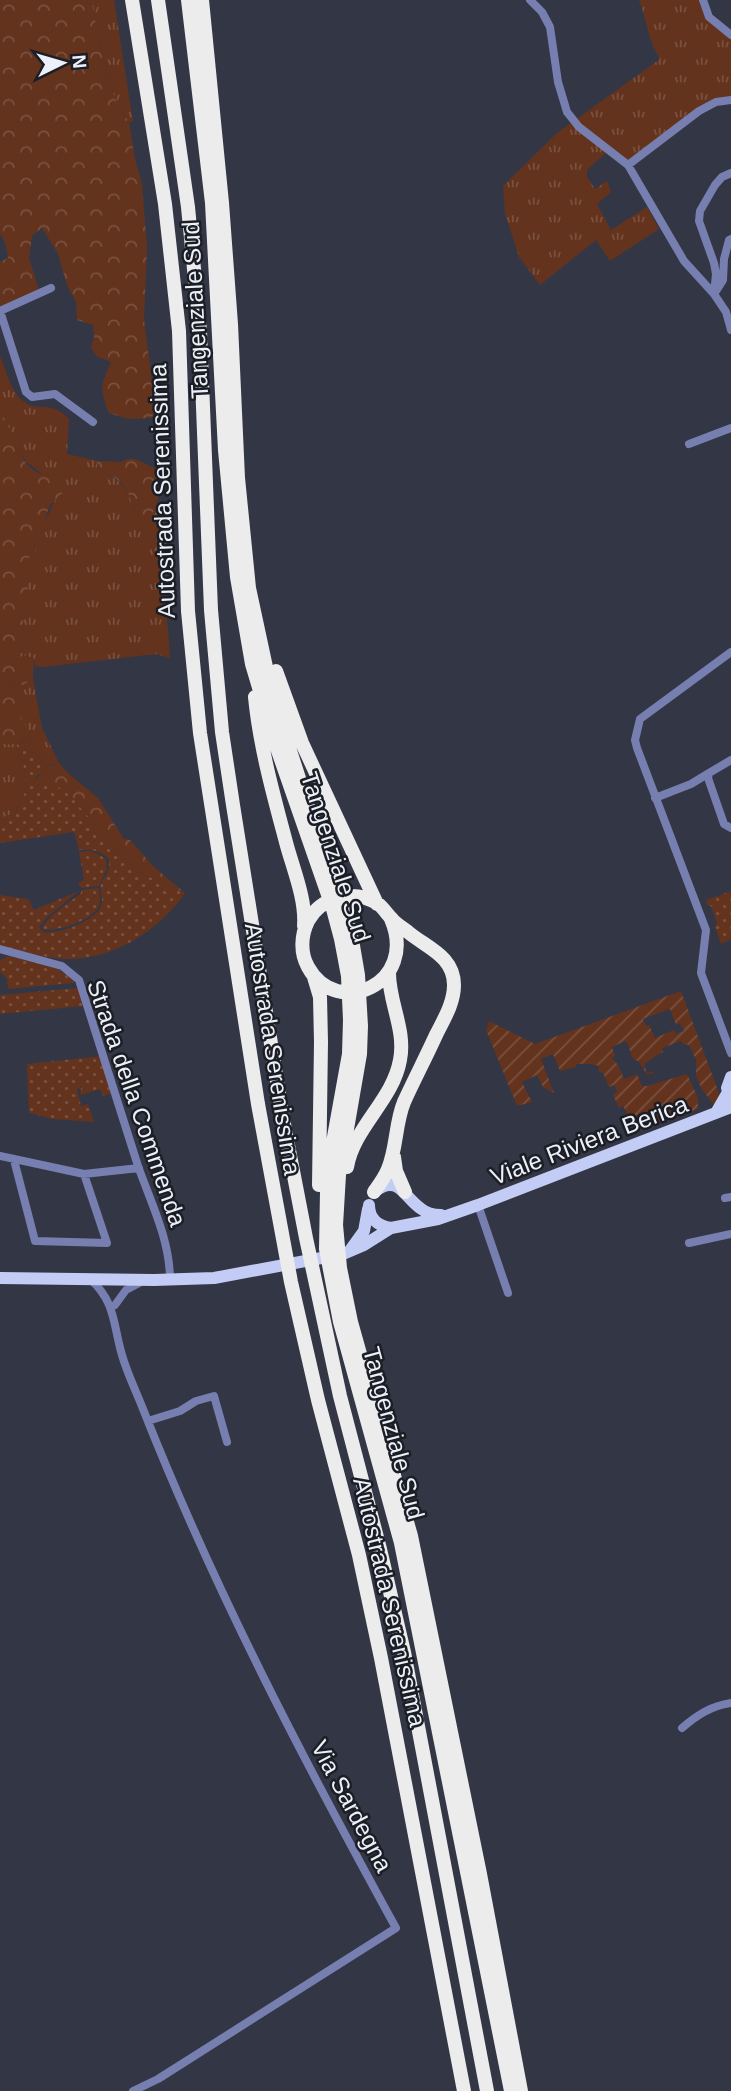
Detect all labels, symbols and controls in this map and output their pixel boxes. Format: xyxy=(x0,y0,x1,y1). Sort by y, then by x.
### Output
north arrow xyxy=(28,28,98,98)
text: N xyxy=(68,54,90,69)
street label: Tangenziale Sud xyxy=(177,221,213,399)
street label: Autostrada Serenissima xyxy=(144,363,180,619)
street label: Tangenziale Sud xyxy=(296,768,376,946)
street label: Autostrada Serenissima xyxy=(240,921,306,1178)
street label: Strada della Commenda xyxy=(82,976,192,1230)
street label: Viale Riviera Berica xyxy=(487,1090,692,1190)
street label: Tangenziale Sud xyxy=(358,1344,430,1522)
street label: Autostrada Serenissima xyxy=(348,1475,432,1730)
street label: Via Sardegna xyxy=(306,1736,398,1877)

